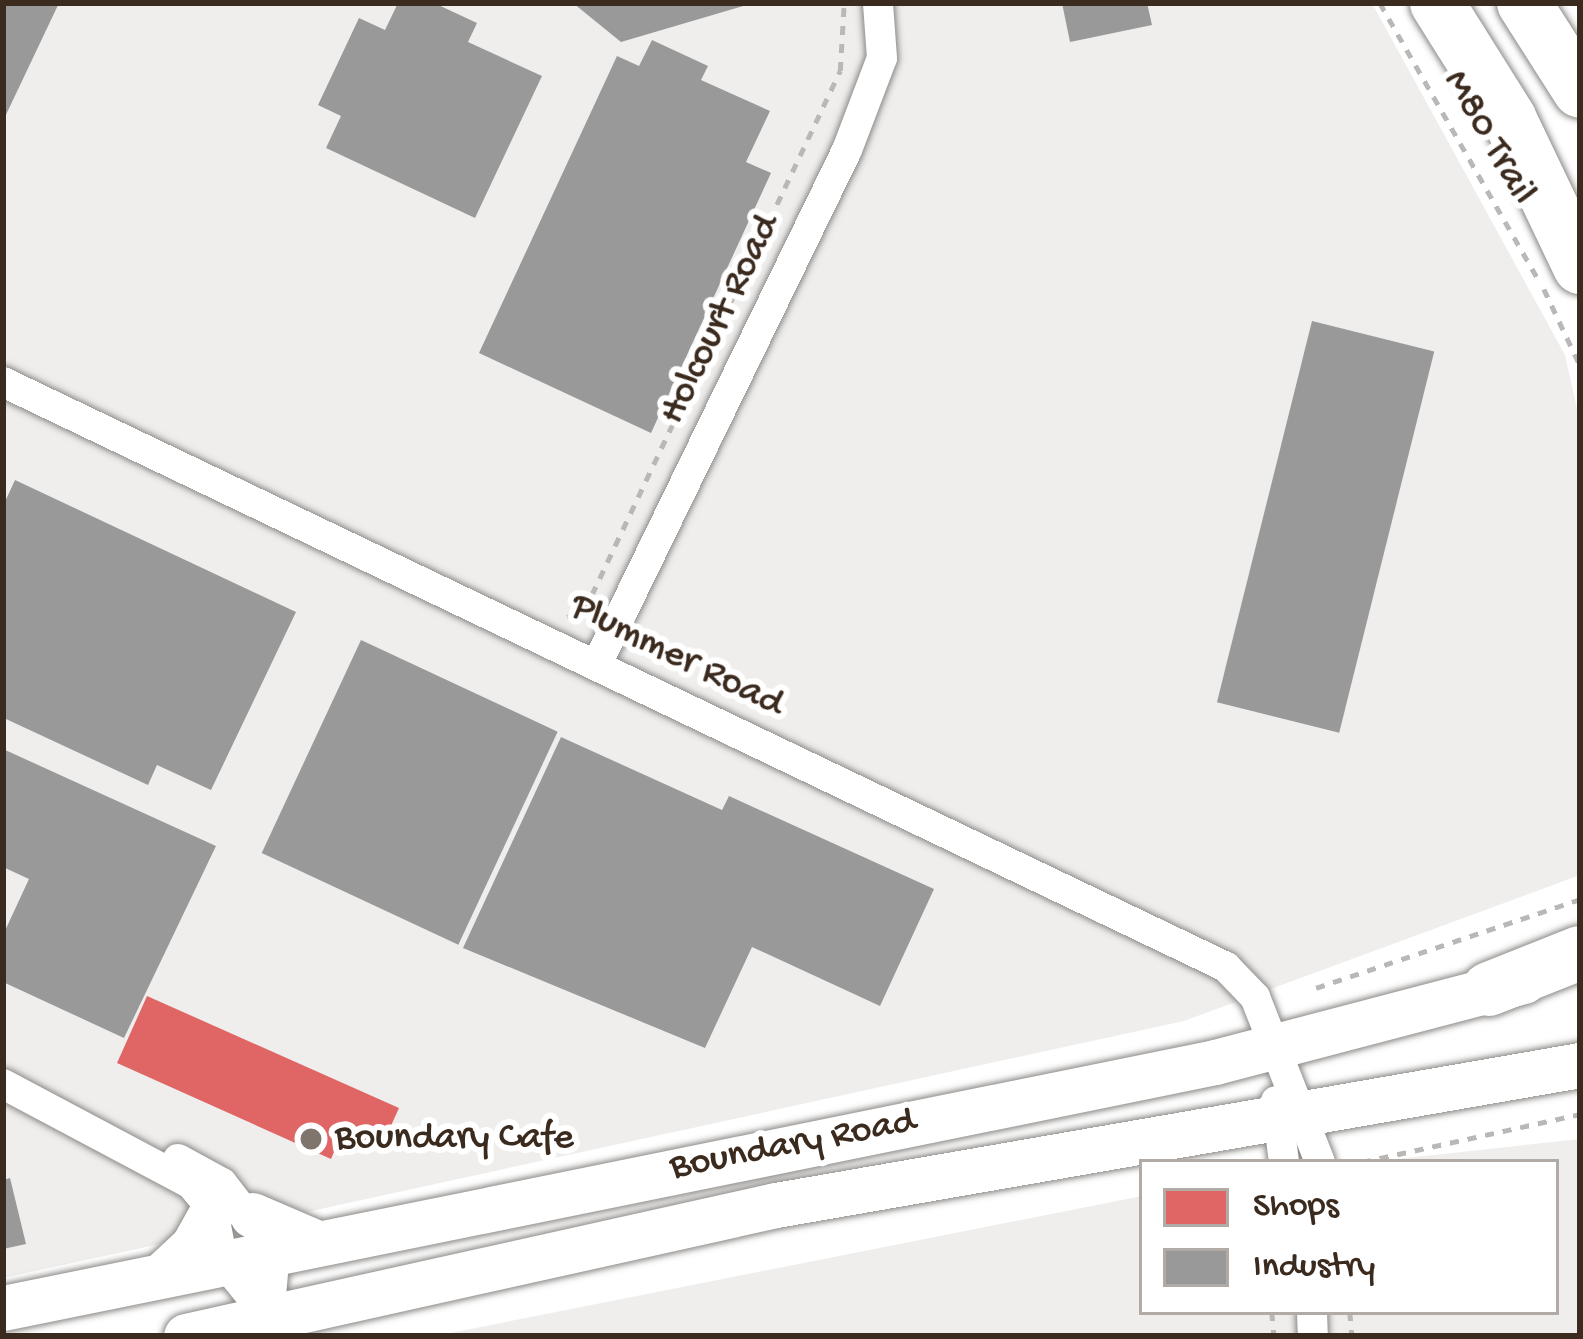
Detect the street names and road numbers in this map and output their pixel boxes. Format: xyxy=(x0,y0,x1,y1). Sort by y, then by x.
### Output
street label: M80 Trail xyxy=(1431,63,1545,213)
street label: Holcourt Road xyxy=(650,208,792,432)
street label: Plummer Road xyxy=(561,585,791,729)
street label: Boundary Road xyxy=(666,1099,920,1193)

